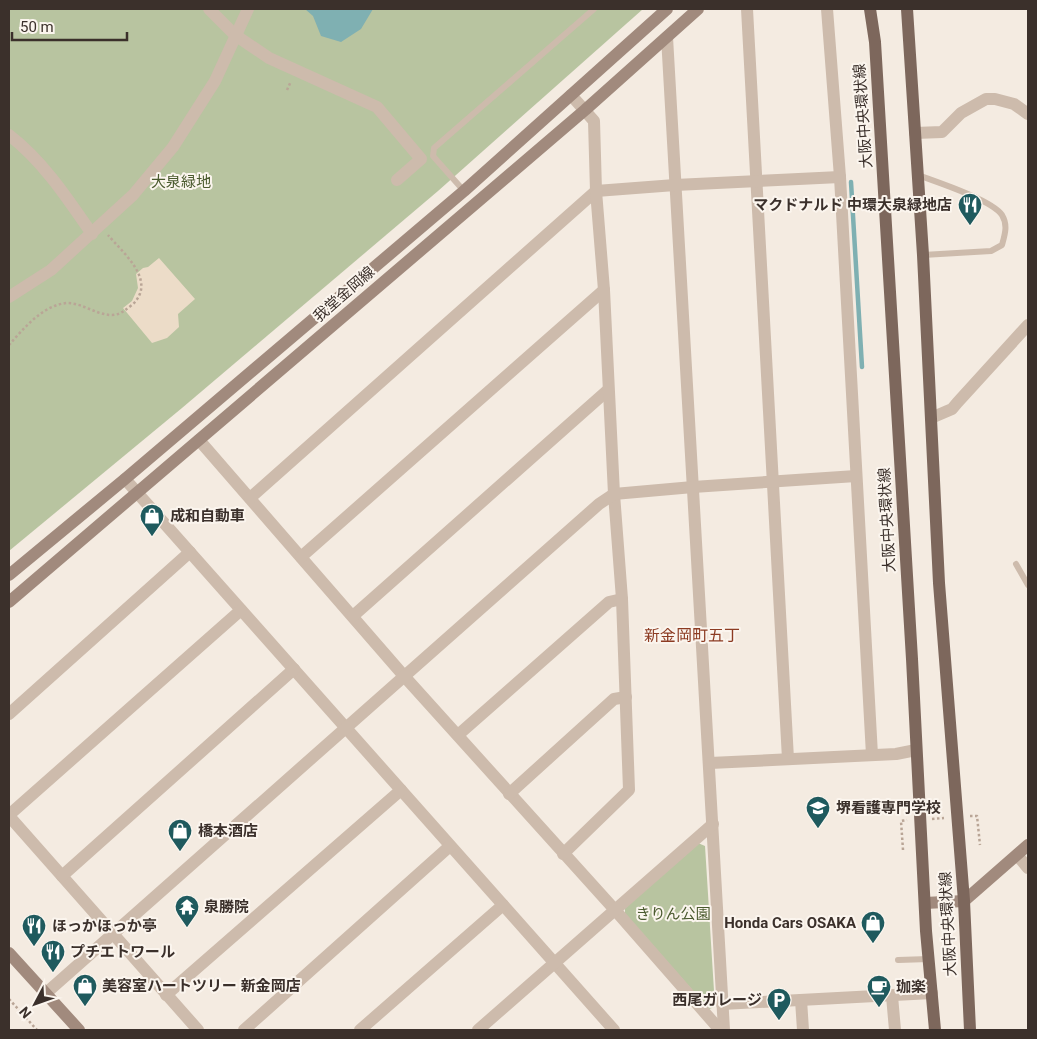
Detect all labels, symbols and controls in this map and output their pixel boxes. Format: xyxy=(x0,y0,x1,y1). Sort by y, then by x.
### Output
scale bar xyxy=(12,10,128,42)
text: 50 m xyxy=(20,18,54,36)
street label: 大阪中央環状線 xyxy=(850,63,876,169)
park label: 大泉緑地 xyxy=(151,173,211,191)
restaurant icon: マクドナルド 中環大泉緑地店 xyxy=(957,192,983,226)
place label: マクドナルド 中環大泉緑地店 xyxy=(753,196,952,214)
street label: 我堂金岡線 xyxy=(310,263,378,325)
street label: 大阪中央環状線 xyxy=(875,467,899,573)
shop icon: 成和自動車 xyxy=(139,503,165,537)
place label: 成和自動車 xyxy=(170,507,245,525)
district label: 新金岡町五丁 xyxy=(644,626,740,645)
school or university icon: 堺看護専門学校 xyxy=(805,795,831,829)
place label: 堺看護専門学校 xyxy=(836,799,941,817)
shop icon: 橋本酒店 xyxy=(167,818,193,852)
place label: 橋本酒店 xyxy=(198,822,258,840)
street label: 大阪中央環状線 xyxy=(936,871,960,977)
temple icon: 泉勝院 xyxy=(174,894,200,928)
place label: 泉勝院 xyxy=(204,898,249,916)
park label: きりん公園 xyxy=(635,905,711,923)
shop icon: Honda Cars OSAKA xyxy=(860,910,886,944)
restaurant icon: ほっかほっか亭 xyxy=(21,913,47,947)
place label: Honda Cars OSAKA xyxy=(724,914,857,932)
place label: ほっかほっか亭 xyxy=(52,917,157,935)
restaurant icon: プチエトワール xyxy=(40,939,66,973)
place label: プチエトワール xyxy=(70,943,175,961)
shop icon: 美容室ハートツリー 新金岡店 xyxy=(72,973,98,1007)
cafe icon: 珈楽 xyxy=(866,974,892,1008)
place label: 美容室ハートツリー 新金岡店 xyxy=(102,977,301,995)
place label: 珈楽 xyxy=(896,978,926,996)
north arrow xyxy=(10,979,60,1029)
parking icon: 西尾ガレージ xyxy=(766,987,792,1021)
place label: 西尾ガレージ xyxy=(672,991,762,1009)
text: N xyxy=(16,1004,34,1022)

